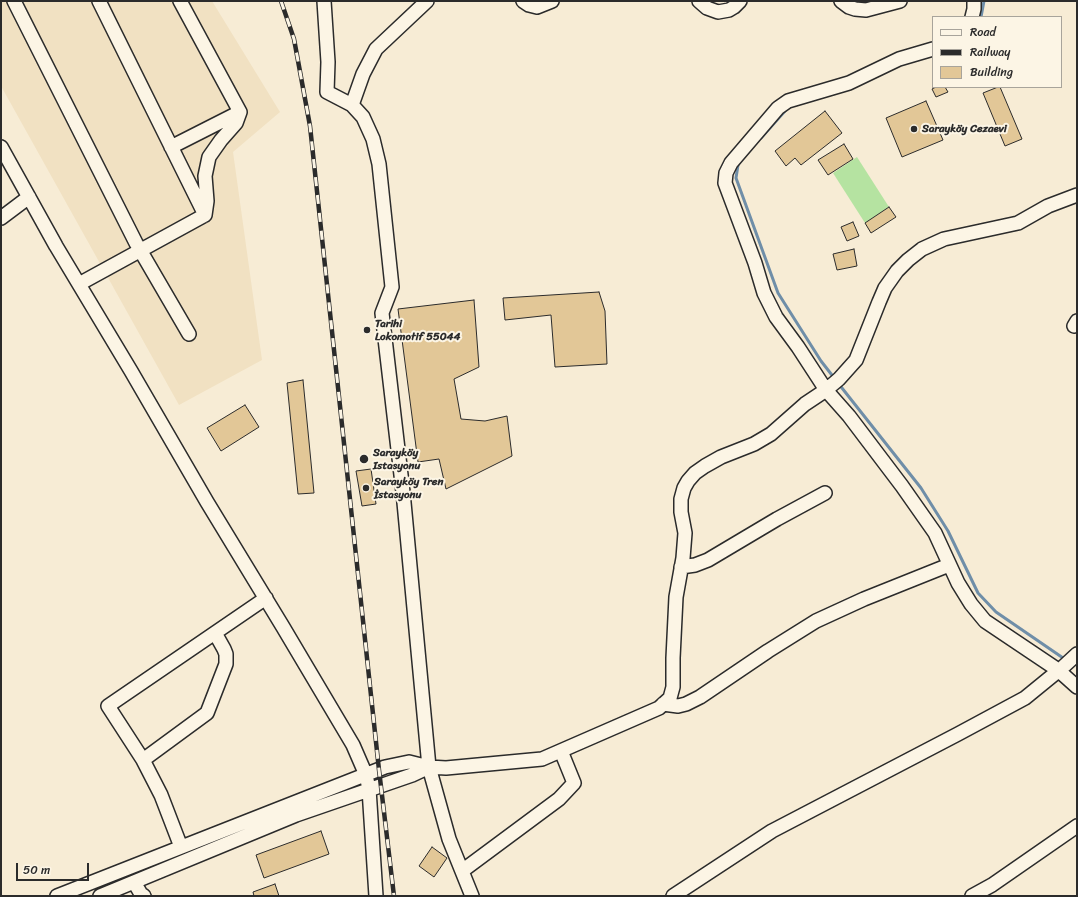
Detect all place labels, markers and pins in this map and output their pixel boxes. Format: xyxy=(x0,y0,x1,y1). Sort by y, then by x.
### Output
place label: Sarayköy Cezaevi xyxy=(922,122,1007,136)
marker: Sarayköy Cezaevi xyxy=(909,124,919,134)
place label: Tarihi Lokomotif 55044 xyxy=(375,317,460,343)
marker: Tarihi Lokomotif 55044 xyxy=(362,325,372,335)
place label: Sarayköy Istasyonu xyxy=(373,446,420,472)
marker: Sarayköy Istasyonu xyxy=(358,453,370,465)
place label: Sarayköy Tren İstasyonu xyxy=(374,475,443,501)
marker: Sarayköy Tren İstasyonu xyxy=(361,483,371,493)

